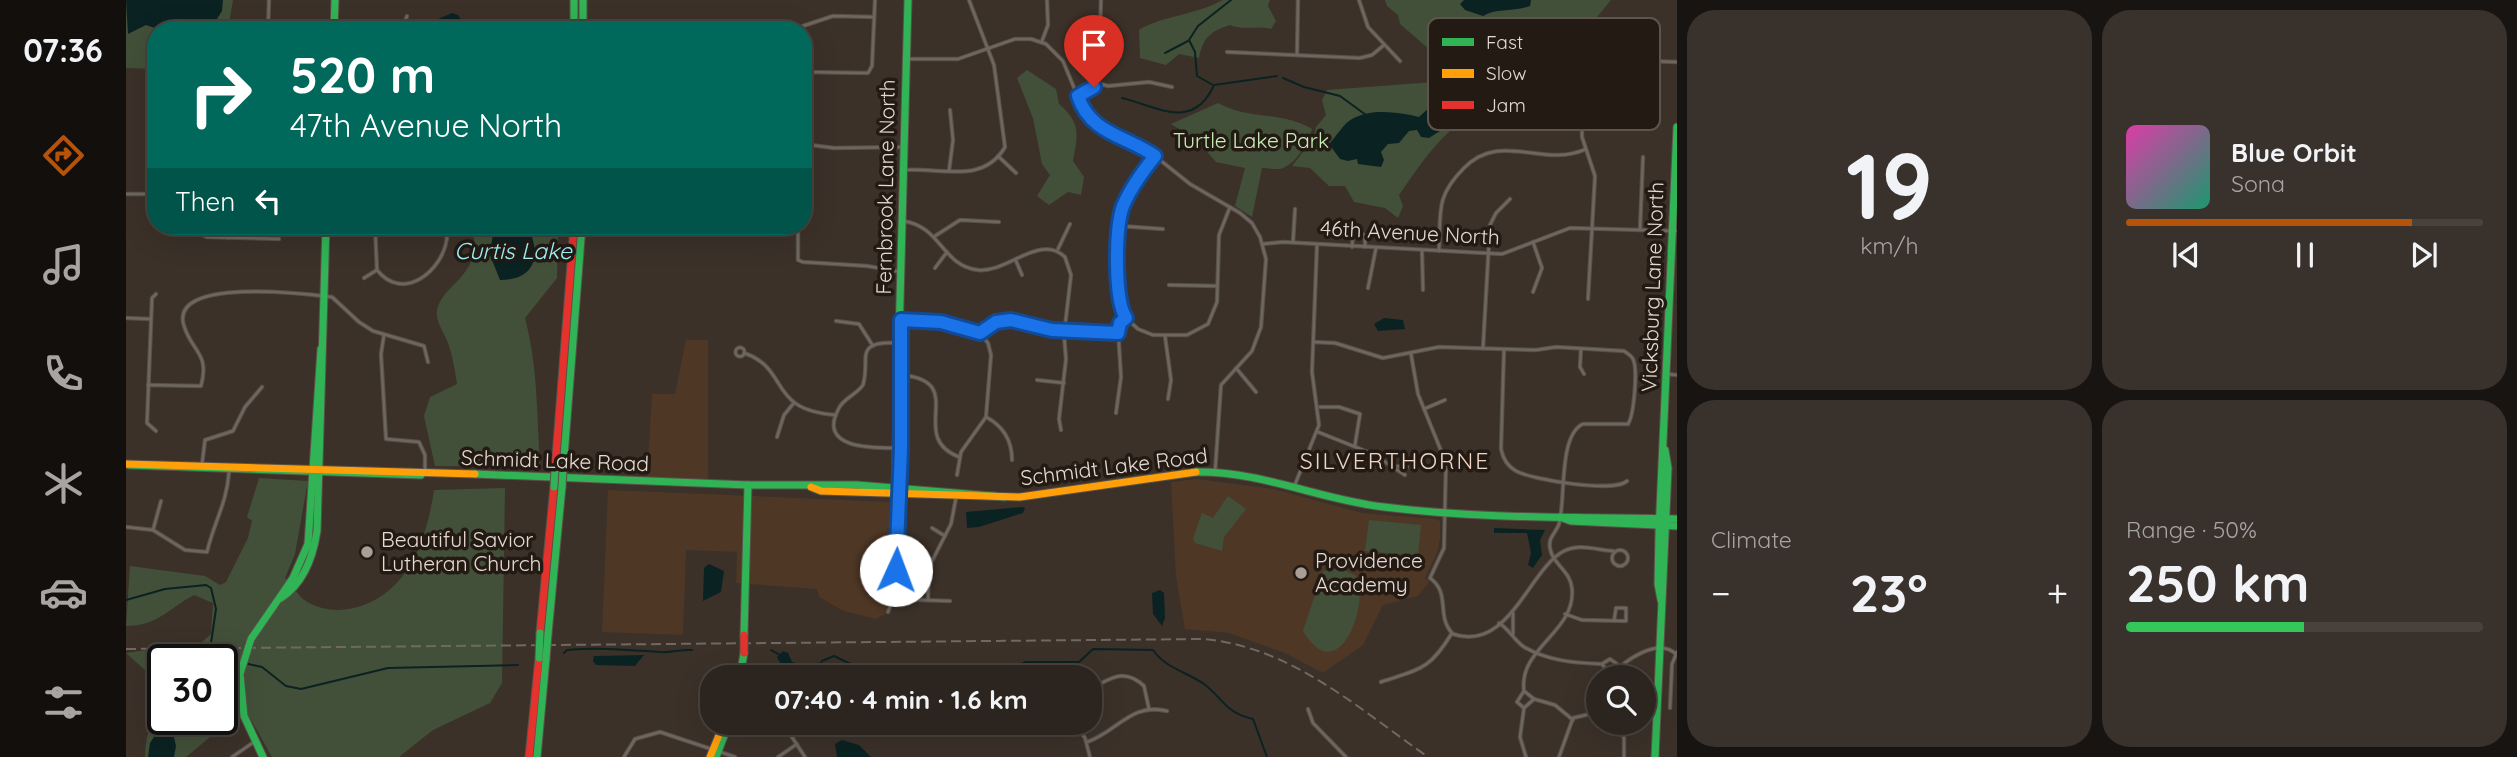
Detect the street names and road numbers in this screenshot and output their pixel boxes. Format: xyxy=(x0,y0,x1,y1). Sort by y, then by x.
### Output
street label: Fernbrook Lane North xyxy=(870,79,900,295)
street label: Vicksburg Lane North xyxy=(1635,181,1669,393)
street label: 46th Avenue North xyxy=(1320,214,1501,250)
street label: Schmidt Lake Road xyxy=(1019,442,1209,490)
street label: Schmidt Lake Road xyxy=(461,444,650,476)

